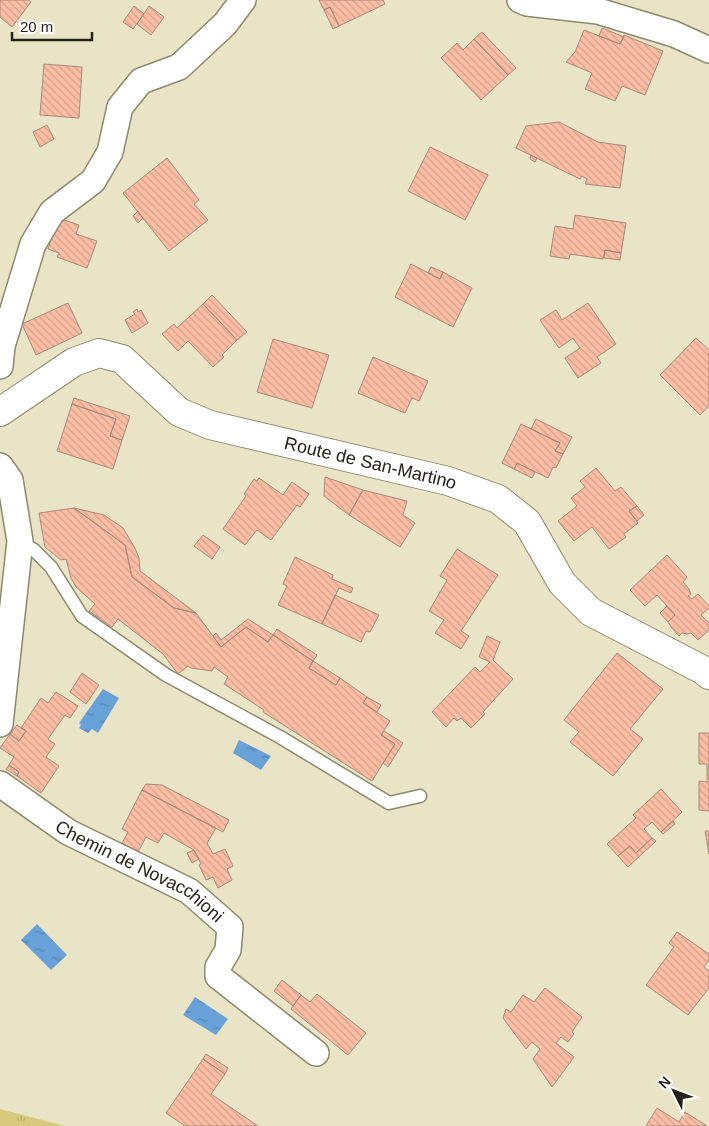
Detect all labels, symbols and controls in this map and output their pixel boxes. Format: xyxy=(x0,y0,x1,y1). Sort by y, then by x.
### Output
scale bar xyxy=(12,10,92,42)
text: 20 m xyxy=(20,18,53,35)
street label: Route de San-Martino xyxy=(282,433,459,493)
street label: Chemin de Novacchioni xyxy=(51,816,227,926)
north arrow xyxy=(649,1066,699,1116)
text: N xyxy=(655,1073,674,1091)

